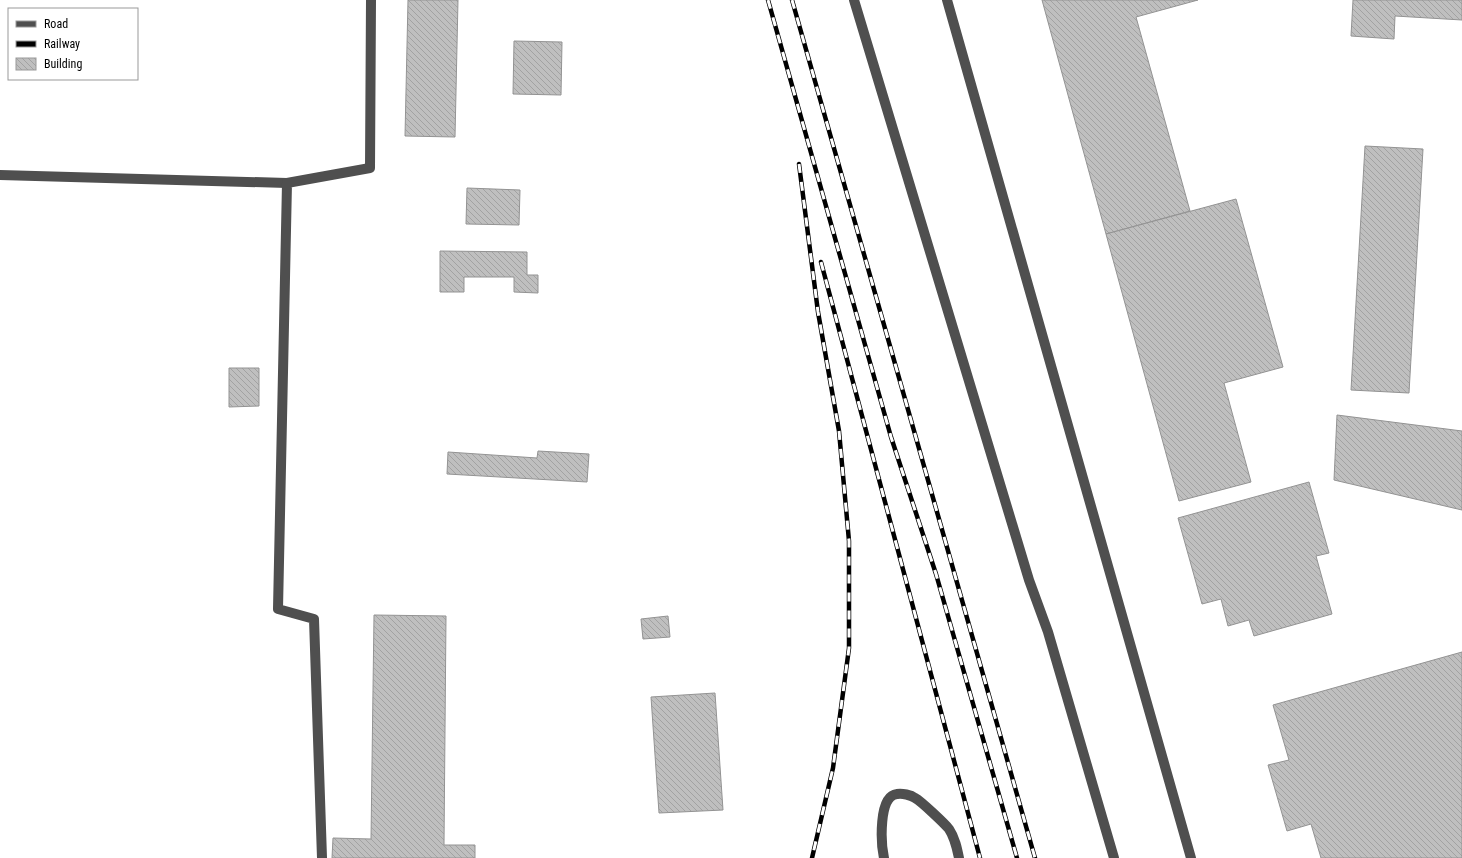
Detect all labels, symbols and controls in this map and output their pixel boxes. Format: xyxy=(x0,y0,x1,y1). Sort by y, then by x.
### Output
legend xyxy=(8,8,138,80)
text: Road xyxy=(44,17,68,31)
text: Railway xyxy=(44,37,80,51)
text: Building xyxy=(44,57,82,71)

